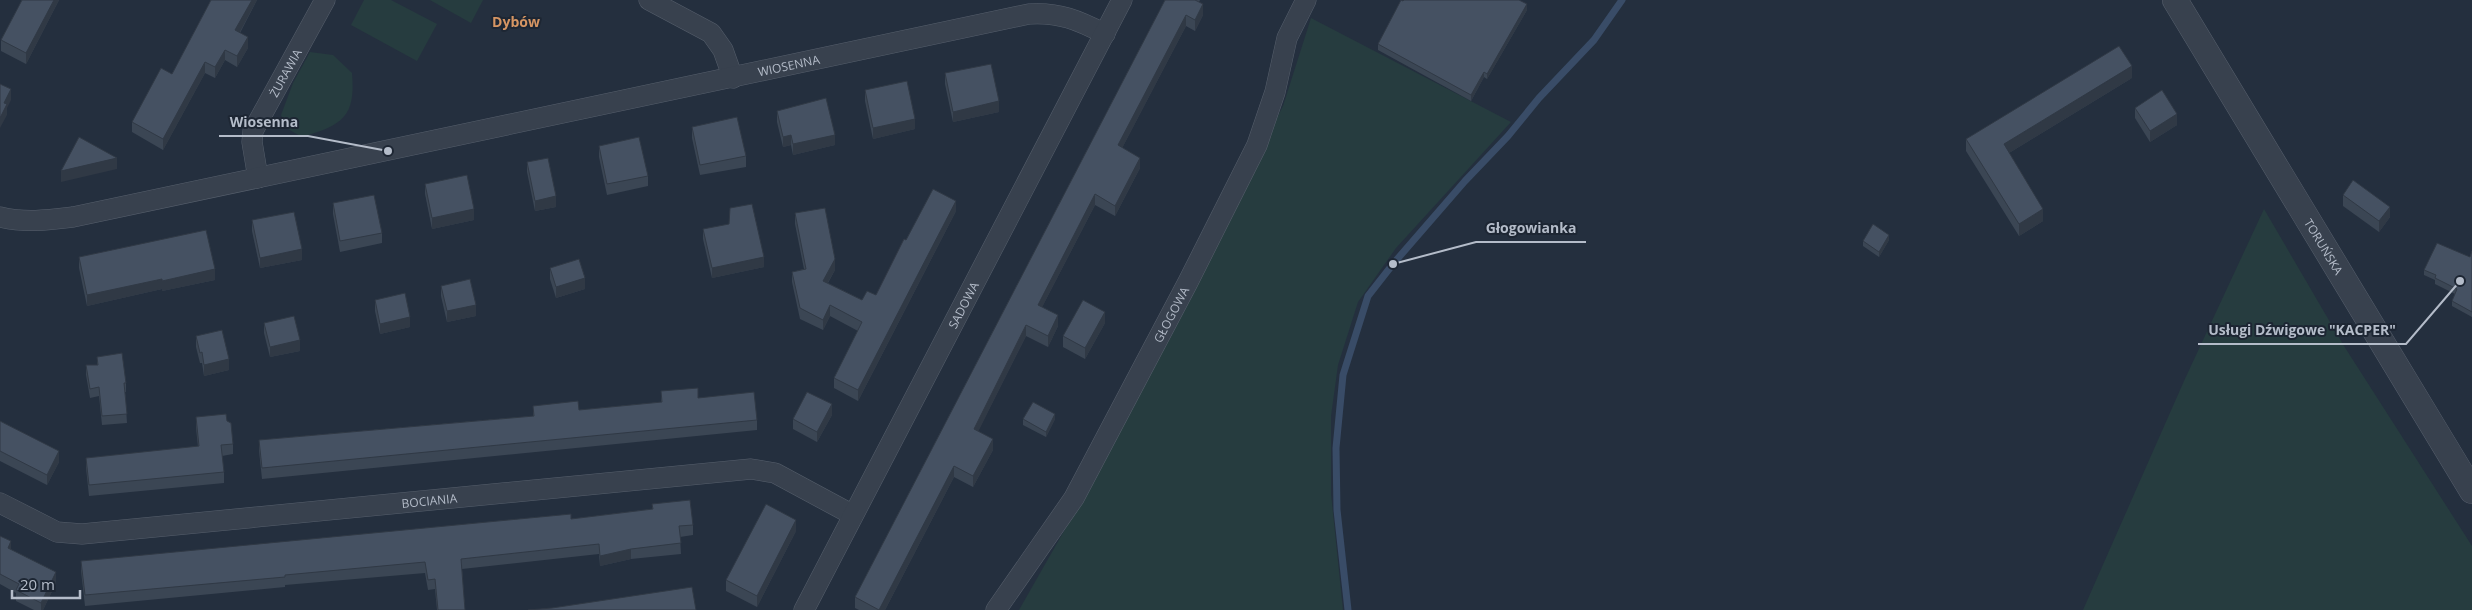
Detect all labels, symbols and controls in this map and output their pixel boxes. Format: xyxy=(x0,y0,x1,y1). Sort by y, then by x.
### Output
district label: Dybów xyxy=(492,12,540,31)
street label: ŻURAWIA xyxy=(265,45,305,100)
street label: WIOSENNA xyxy=(756,50,821,80)
callout: Wiosenna xyxy=(219,107,308,136)
text: Wiosenna xyxy=(230,112,298,131)
callout: Głogowianka xyxy=(1476,213,1586,242)
street label: TORUŃSKA xyxy=(2301,215,2348,278)
text: Głogowianka xyxy=(1486,218,1576,237)
street label: SADOWA xyxy=(944,278,983,331)
street label: GŁOGOWA xyxy=(1149,283,1193,345)
callout: Usługi Dźwigowe "KACPER" xyxy=(2198,315,2406,344)
text: Usługi Dźwigowe "KACPER" xyxy=(2208,320,2396,339)
street label: BOCIANIA xyxy=(401,489,458,511)
scale bar xyxy=(12,568,80,600)
text: 20 m xyxy=(20,574,55,594)

